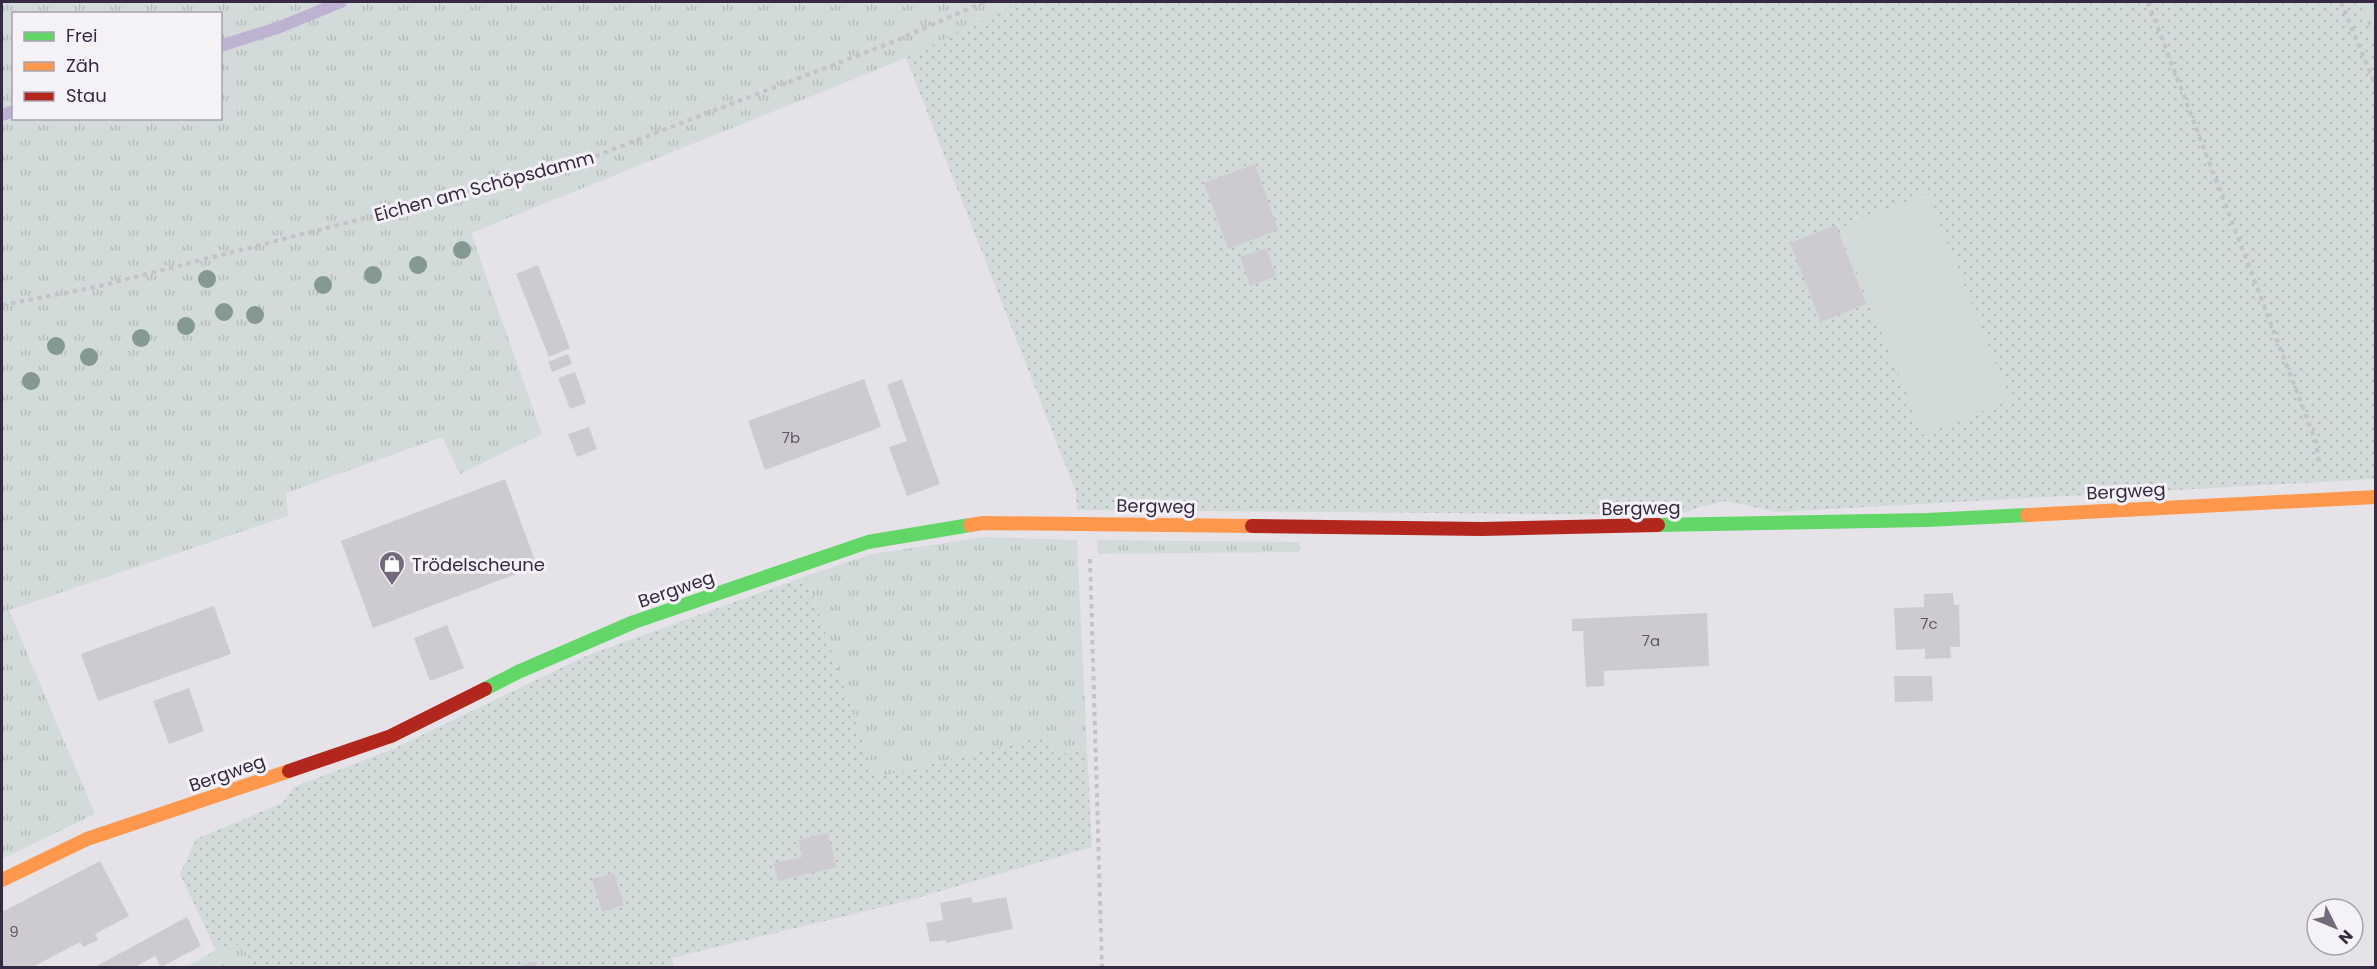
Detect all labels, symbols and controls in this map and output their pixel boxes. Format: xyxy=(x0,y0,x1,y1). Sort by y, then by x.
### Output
legend xyxy=(12,12,222,120)
text: Frei xyxy=(66,23,97,48)
text: Zäh xyxy=(66,53,99,78)
text: Stau xyxy=(66,83,107,108)
street label: Eichen am Schöpsdamm xyxy=(371,145,597,227)
house number: 7b xyxy=(782,427,800,448)
street label: Bergweg xyxy=(2086,476,2166,506)
street label: Bergweg xyxy=(1116,493,1196,519)
street label: Bergweg xyxy=(1601,495,1681,521)
shop icon: Trödelscheune xyxy=(377,549,407,587)
place label: Trödelscheune xyxy=(412,552,545,577)
street label: Bergweg xyxy=(635,564,717,614)
house number: 7c xyxy=(1920,613,1938,634)
house number: 7a xyxy=(1642,630,1660,651)
street label: Bergweg xyxy=(186,748,268,798)
north arrow xyxy=(2305,897,2365,957)
house number: 9 xyxy=(9,921,19,942)
text: N xyxy=(2333,925,2358,949)

